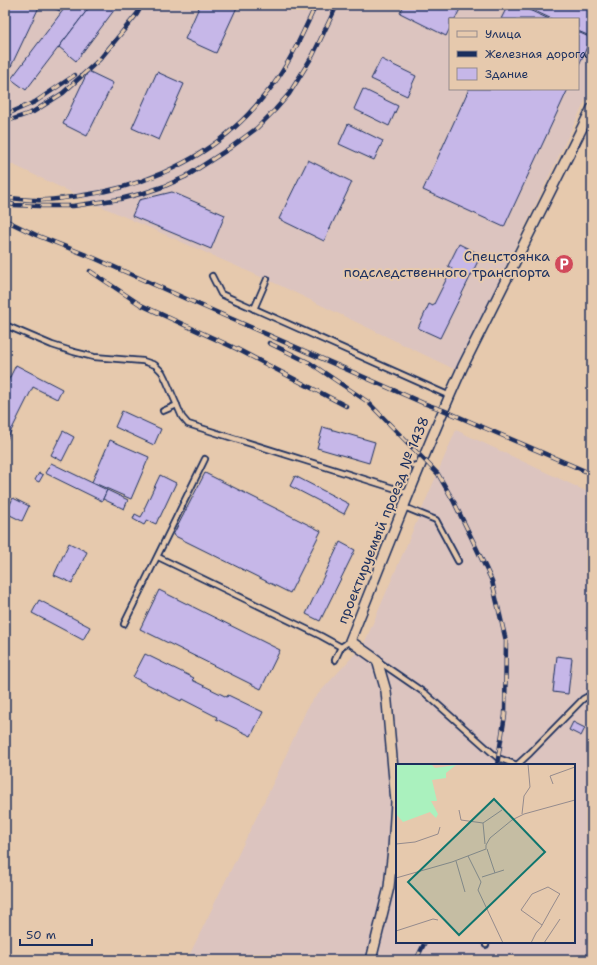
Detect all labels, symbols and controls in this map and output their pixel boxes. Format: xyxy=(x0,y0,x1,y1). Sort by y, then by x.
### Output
legend xyxy=(449,18,579,90)
text: Улица xyxy=(485,26,522,42)
text: Железная дорога xyxy=(485,46,588,62)
text: Здание xyxy=(485,66,529,82)
place label: Спецстоянка подследственного транспорта xyxy=(344,247,550,281)
parking icon: Спецстоянка подследственного транспорта xyxy=(553,253,575,275)
street label: проектируемый проезд № 1438 xyxy=(333,414,433,626)
inset map xyxy=(396,764,575,943)
scale bar xyxy=(20,921,92,947)
text: 50 m xyxy=(26,927,56,943)

